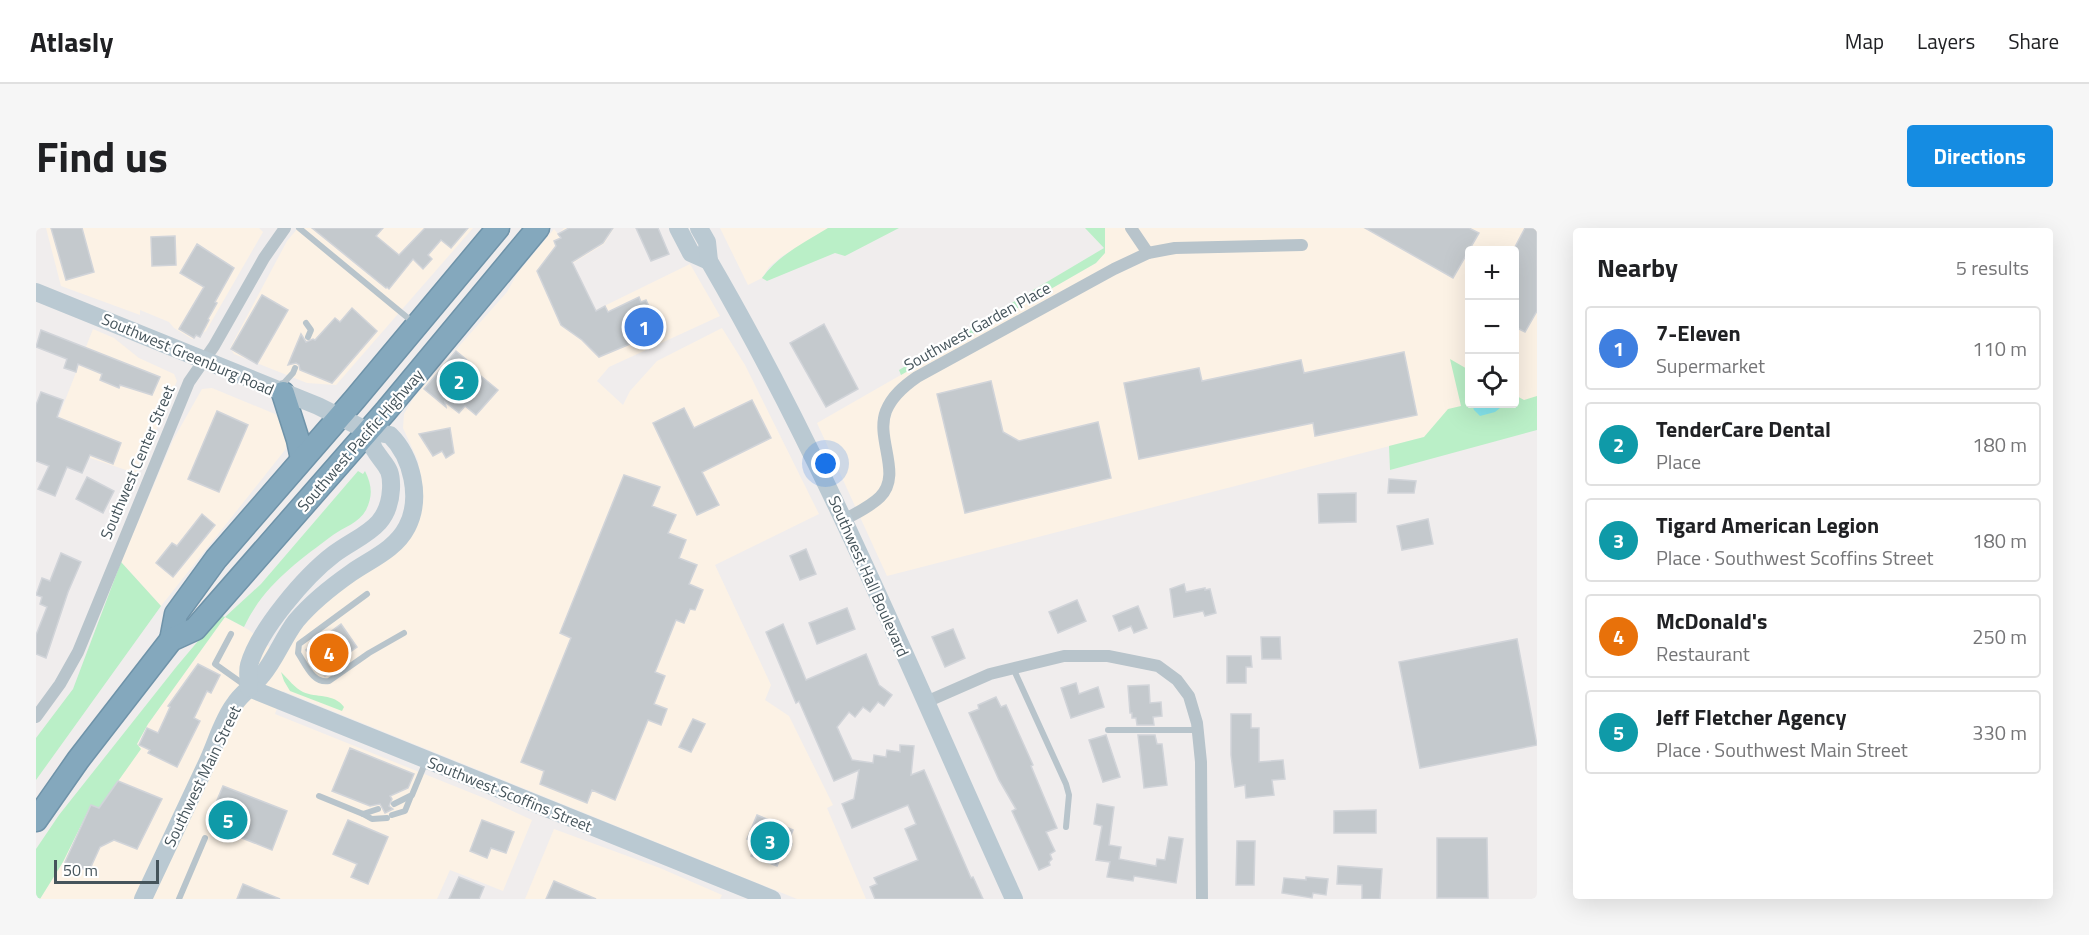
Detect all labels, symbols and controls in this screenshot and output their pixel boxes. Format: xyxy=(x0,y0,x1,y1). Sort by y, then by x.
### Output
text: Atlasly xyxy=(30,20,113,63)
text: Map xyxy=(1845,25,1884,57)
text: Layers xyxy=(1917,25,1975,57)
text: Share xyxy=(2008,25,2059,57)
text: Find us xyxy=(36,124,168,188)
button: Directions xyxy=(1907,125,2053,187)
map controls xyxy=(1465,246,1519,408)
button: + xyxy=(1465,246,1519,300)
text: Nearby xyxy=(1597,248,1678,287)
text: 5 results xyxy=(1956,252,2029,283)
street label: Southwest Garden Place xyxy=(899,276,1055,376)
button: − xyxy=(1465,300,1519,354)
pin: 1 xyxy=(624,304,664,350)
street label: Southwest Greenburg Road xyxy=(98,307,278,401)
text: 7-Eleven xyxy=(1656,316,1741,350)
text: 1 xyxy=(1613,333,1624,364)
text: 110 m xyxy=(1972,333,2027,364)
text: Supermarket xyxy=(1656,350,1765,381)
button: locate xyxy=(1465,354,1519,408)
pin: 2 xyxy=(440,358,478,404)
street label: Southwest Pacific Highway xyxy=(291,363,429,517)
street label: Southwest Center Street xyxy=(94,381,181,543)
text: TenderCare Dental xyxy=(1656,412,1831,446)
text: 2 xyxy=(1613,429,1624,460)
text: 180 m xyxy=(1972,429,2027,460)
text: Place xyxy=(1656,446,1701,477)
your location xyxy=(811,449,840,478)
street label: Southwest Hall Boulevard xyxy=(823,492,915,660)
text: Tigard American Legion xyxy=(1656,508,1879,542)
text: 3 xyxy=(1613,525,1624,556)
text: 180 m xyxy=(1972,525,2027,556)
text: Place · Southwest Scoffins Street xyxy=(1656,542,1934,573)
text: McDonald's xyxy=(1656,604,1767,638)
text: 4 xyxy=(1613,621,1624,652)
text: 250 m xyxy=(1972,621,2027,652)
pin: 4 xyxy=(310,630,348,676)
text: Restaurant xyxy=(1656,638,1750,669)
text: Jeff Fletcher Agency xyxy=(1656,700,1846,734)
street label: Southwest Main Street xyxy=(157,701,247,851)
text: 5 xyxy=(1613,717,1624,748)
text: 330 m xyxy=(1972,717,2027,748)
text: Place · Southwest Main Street xyxy=(1656,734,1908,765)
street label: Southwest Scoffins Street xyxy=(424,750,596,838)
pin: 5 xyxy=(208,798,248,842)
pin: 3 xyxy=(750,818,790,864)
scale bar xyxy=(54,857,159,884)
text: 50 m xyxy=(63,858,98,882)

